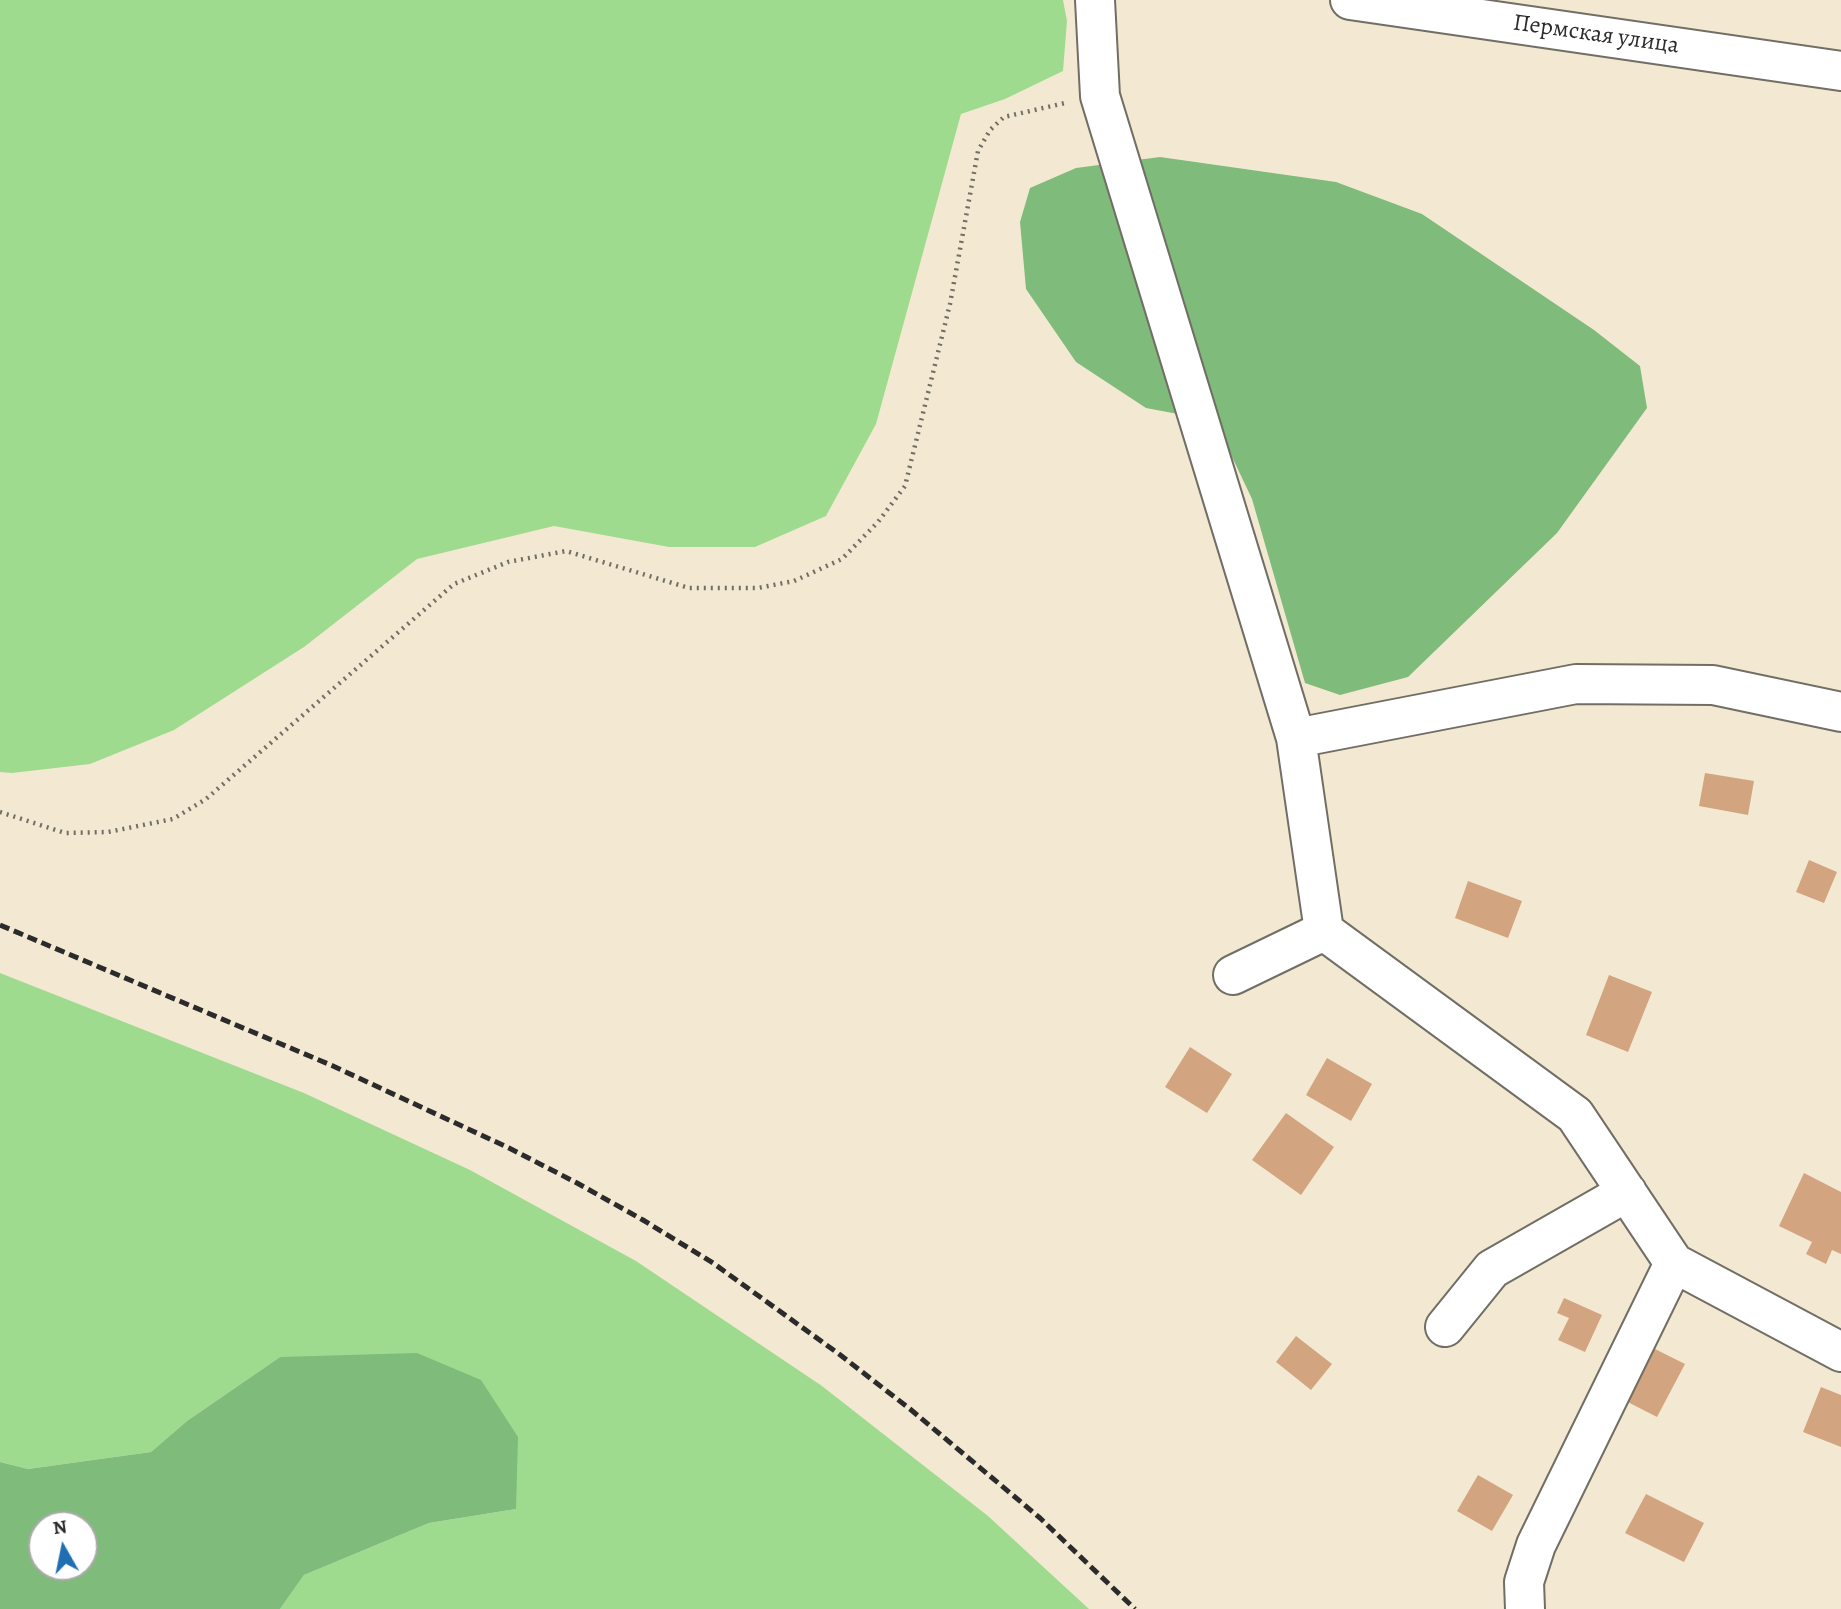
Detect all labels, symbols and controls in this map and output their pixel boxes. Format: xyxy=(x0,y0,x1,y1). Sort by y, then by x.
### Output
street label: Пермская улица xyxy=(1511,9,1681,61)
north arrow xyxy=(28,1511,98,1581)
text: N xyxy=(51,1513,69,1541)

